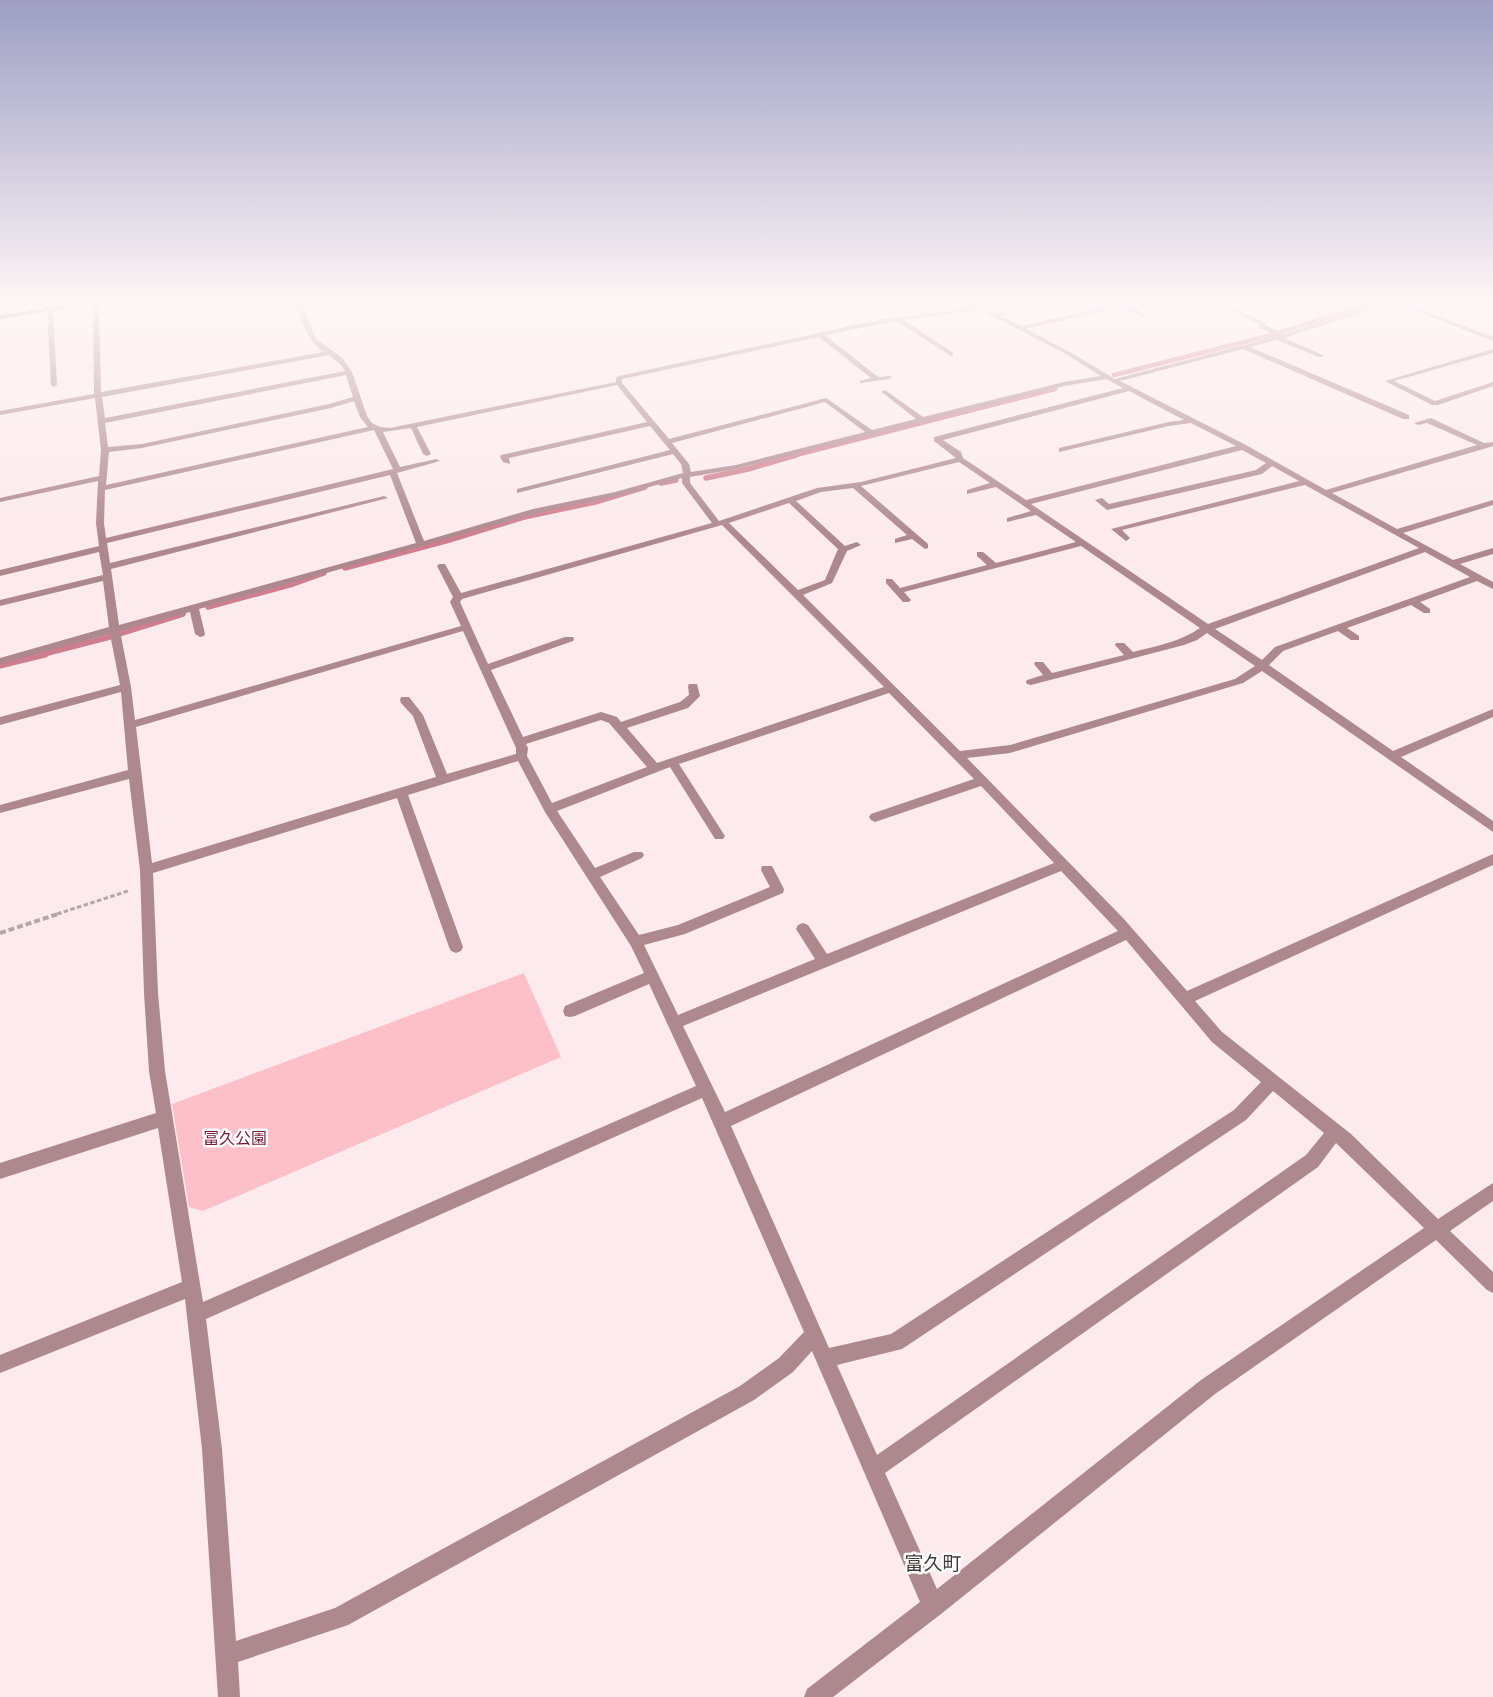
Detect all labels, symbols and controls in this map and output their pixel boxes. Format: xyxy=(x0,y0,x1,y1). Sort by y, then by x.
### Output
park label: 冨久公園 xyxy=(203,1127,267,1150)
district label: 富久町 xyxy=(904,1550,962,1577)

